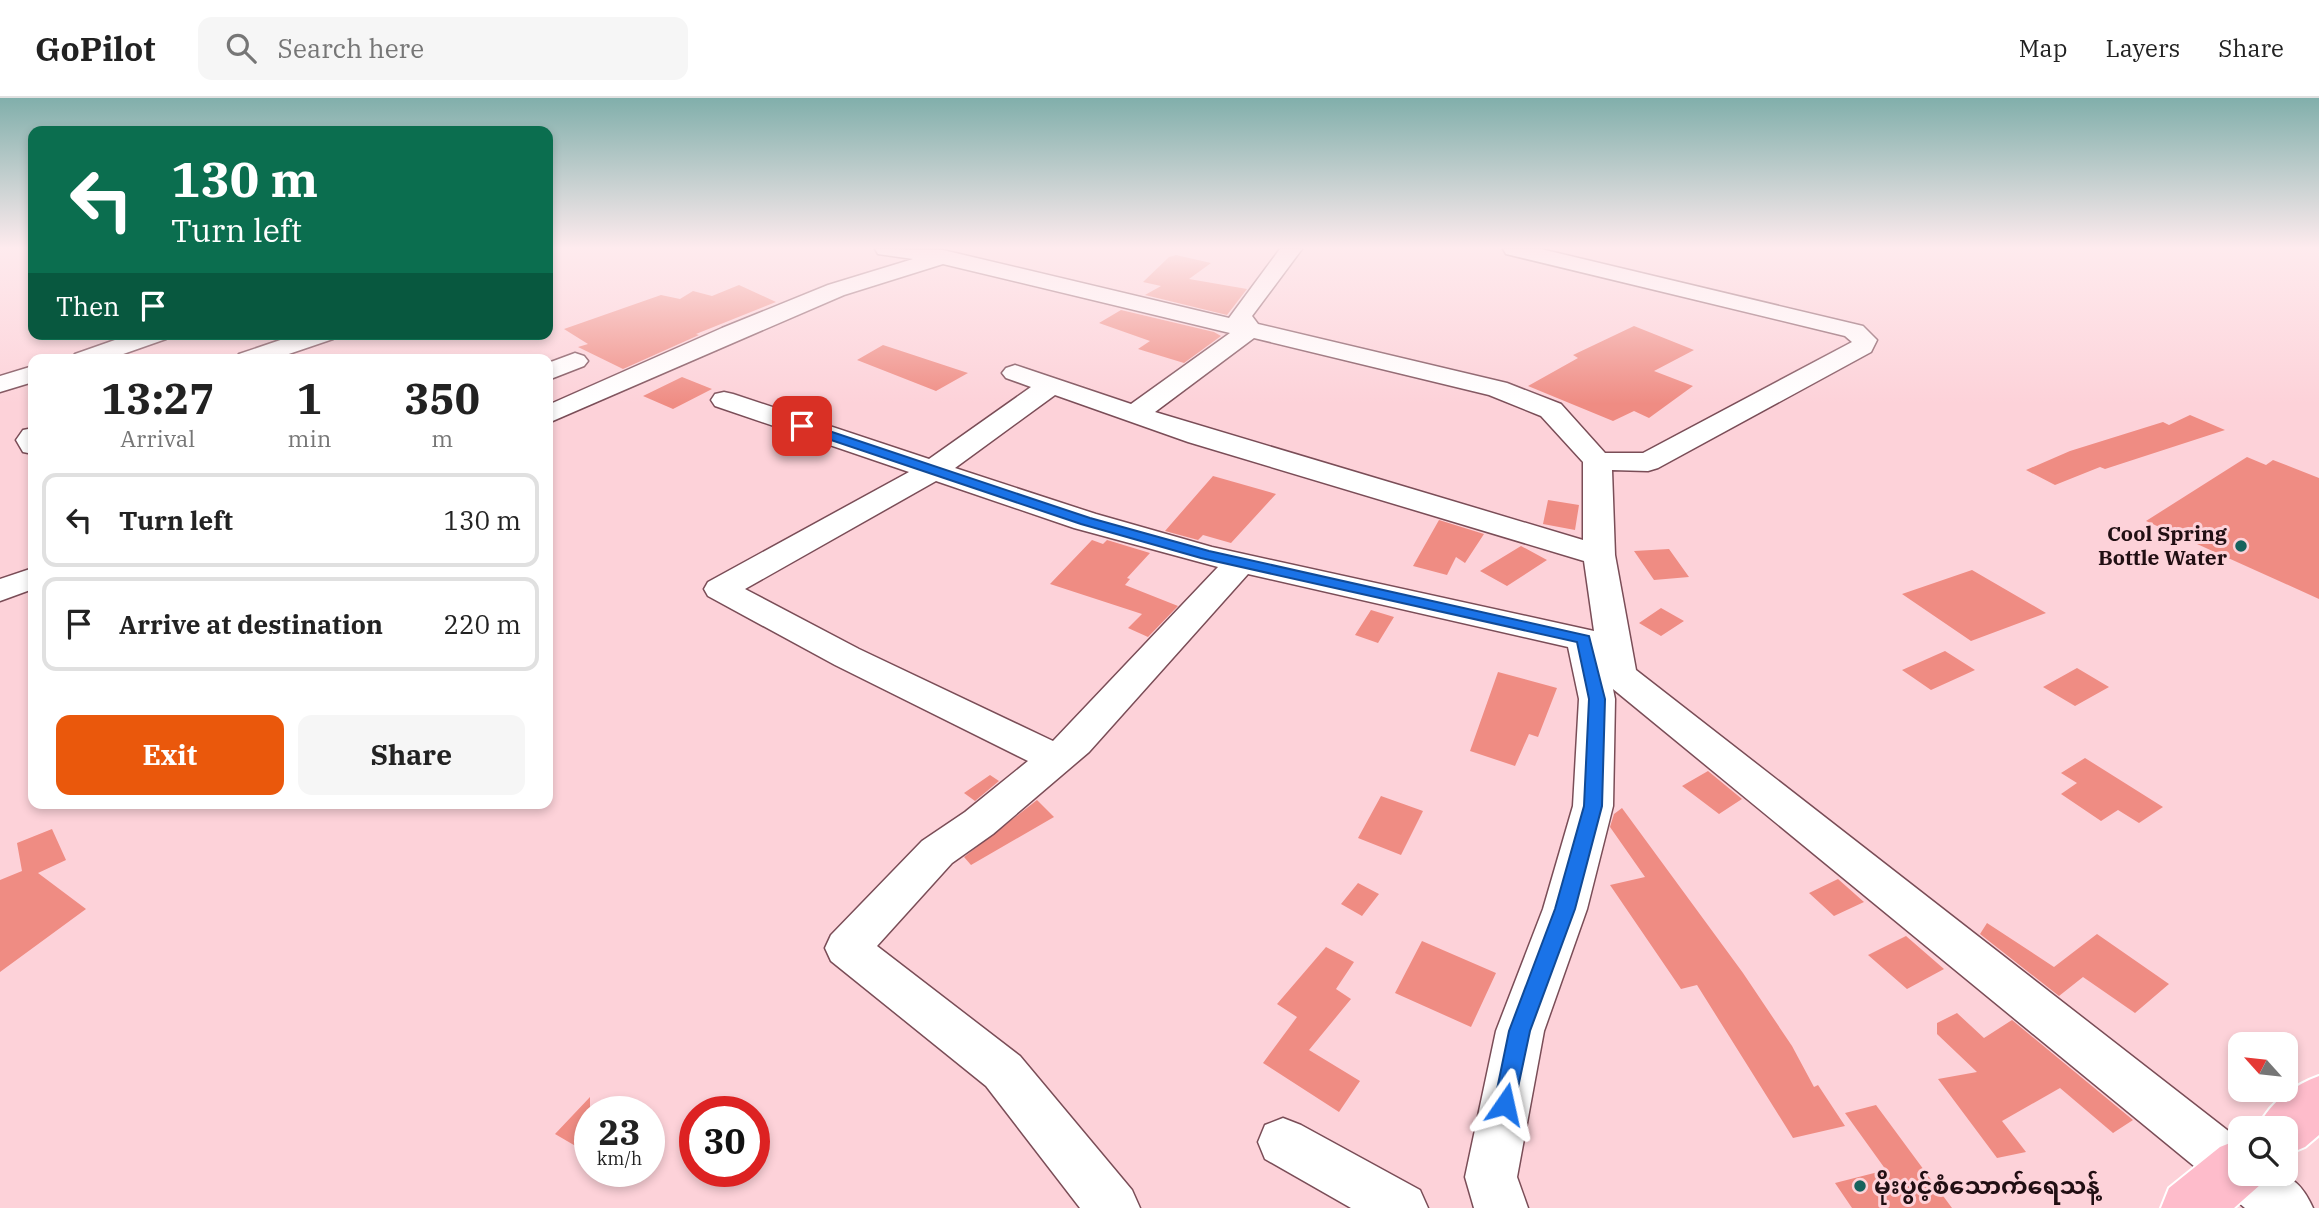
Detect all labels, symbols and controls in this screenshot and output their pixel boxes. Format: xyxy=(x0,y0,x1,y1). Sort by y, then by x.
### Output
search box xyxy=(198,17,688,80)
text: GoPilot xyxy=(35,27,156,70)
icon: search xyxy=(222,29,260,67)
text: Search here xyxy=(278,31,424,65)
text: Map xyxy=(2019,32,2067,64)
text: Layers xyxy=(2105,32,2180,64)
text: Share xyxy=(2218,32,2284,64)
text: 130 m xyxy=(171,147,318,210)
icon: left xyxy=(56,154,147,245)
text: Turn left xyxy=(171,209,302,251)
icon: arrive xyxy=(134,287,172,325)
text: Then xyxy=(56,289,120,323)
text: 13:27 xyxy=(101,371,215,426)
text: 1 xyxy=(297,371,322,426)
text: 350 xyxy=(404,371,480,426)
pin xyxy=(772,396,832,456)
icon: arrive xyxy=(783,407,821,445)
text: Arrival xyxy=(120,423,195,453)
text: min xyxy=(288,423,331,453)
text: m xyxy=(431,423,453,453)
icon: left xyxy=(60,501,98,539)
text: Turn left xyxy=(119,503,233,537)
text: 130 m xyxy=(443,503,521,537)
place label: Cool Spring Bottle Water xyxy=(2098,519,2228,571)
marker: Cool Spring Bottle Water xyxy=(2233,538,2249,554)
icon: arrive xyxy=(60,605,98,643)
text: Arrive at destination xyxy=(119,607,383,641)
text: 220 m xyxy=(443,607,521,641)
button: Exit xyxy=(56,715,284,795)
button: Share xyxy=(298,715,525,795)
north arrow xyxy=(2228,1032,2298,1102)
map controls xyxy=(2228,1032,2298,1186)
position arrow xyxy=(1468,1067,1542,1141)
speed limit sign: 30 xyxy=(679,1096,770,1187)
text: 23 xyxy=(598,1109,641,1155)
button: search xyxy=(2228,1116,2298,1186)
text: km/h xyxy=(597,1147,642,1170)
place label: မိုးပွင့်စံသောက်ရေသန့် xyxy=(1874,1169,2102,1205)
marker: မိုးပွင့်စံသောက်ရေသန့် xyxy=(1852,1178,1868,1194)

